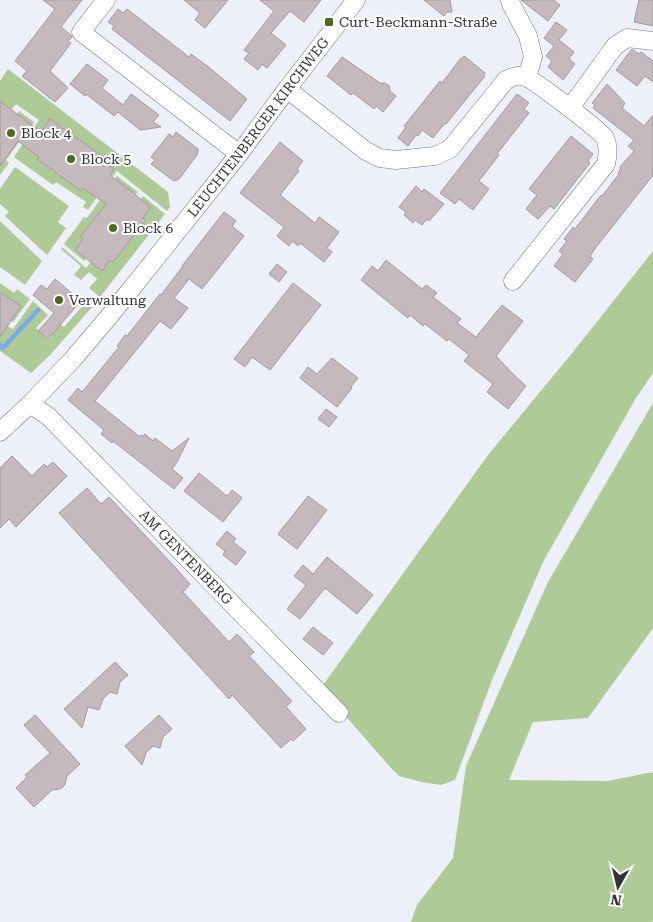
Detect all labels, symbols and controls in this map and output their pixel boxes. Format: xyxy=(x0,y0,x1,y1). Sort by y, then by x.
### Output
place label: Curt-Beckmann-Straße xyxy=(339,14,497,30)
marker: Curt-Beckmann-Straße xyxy=(323,16,335,28)
street label: LEUCHTENBERGER KIRCHWEG xyxy=(184,34,332,220)
place label: Block 4 xyxy=(21,125,72,141)
marker: Block 4 xyxy=(5,127,17,139)
place label: Block 5 xyxy=(81,151,132,167)
marker: Block 5 xyxy=(65,153,77,165)
place label: Block 6 xyxy=(123,220,174,236)
marker: Block 6 xyxy=(107,222,119,234)
place label: Verwaltung xyxy=(69,292,146,308)
marker: Verwaltung xyxy=(53,294,65,306)
street label: AM GENTENBERG xyxy=(136,506,236,608)
north arrow xyxy=(593,862,643,912)
text: N xyxy=(610,891,623,909)

